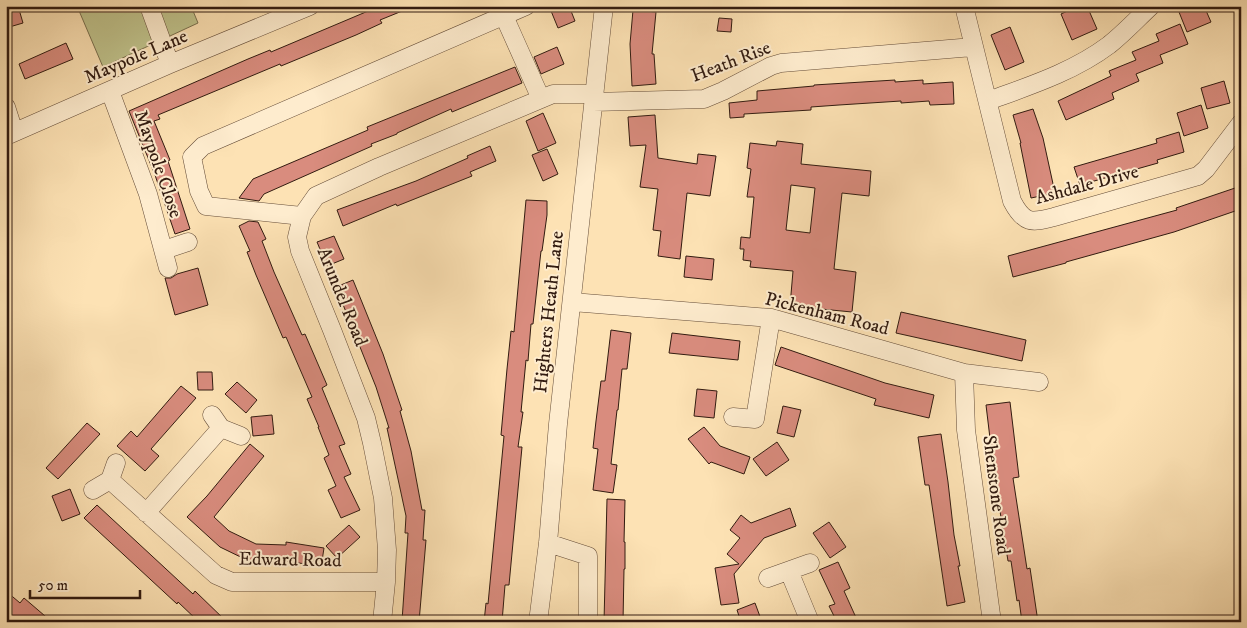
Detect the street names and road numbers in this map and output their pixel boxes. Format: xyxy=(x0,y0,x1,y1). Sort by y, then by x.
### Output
street label: Maypole Lane xyxy=(81,25,191,89)
street label: Heath Rise xyxy=(688,36,774,88)
street label: Maypole Close xyxy=(129,107,187,221)
street label: Ashdale Drive xyxy=(1033,160,1141,210)
street label: Highters Heath Lane xyxy=(529,230,569,394)
street label: Arundel Road xyxy=(312,244,372,350)
street label: Pickenham Road xyxy=(763,287,892,341)
street label: Shenstone Road xyxy=(977,434,1015,557)
street label: Edward Road xyxy=(238,548,342,572)

